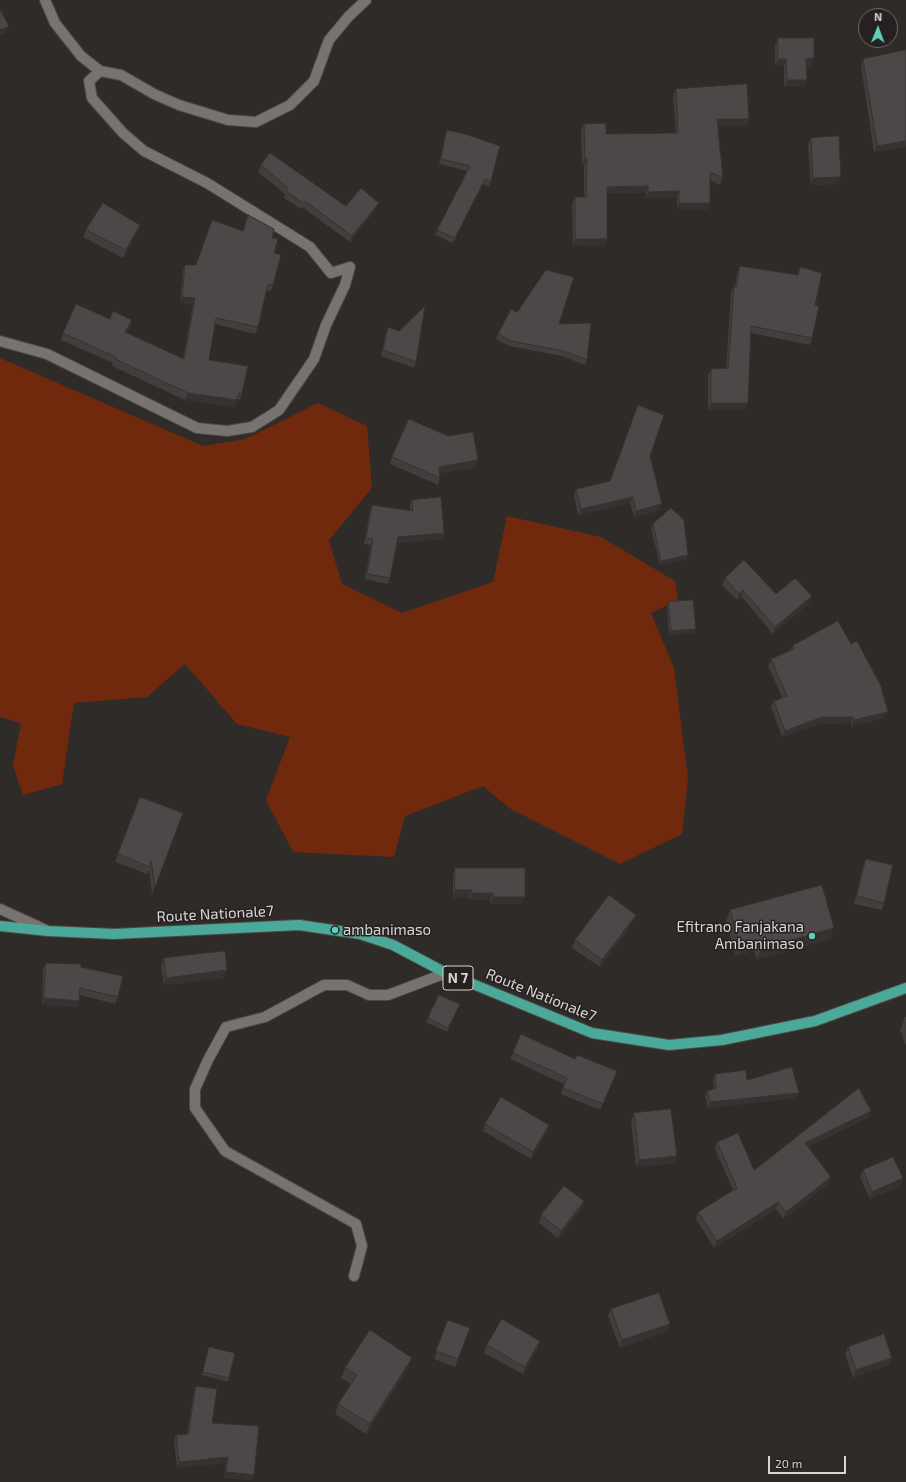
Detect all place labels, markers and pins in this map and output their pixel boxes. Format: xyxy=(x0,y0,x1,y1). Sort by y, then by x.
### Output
place label: Efitrano Fanjakana Ambanimaso xyxy=(676,918,804,953)
place label: ambanimaso xyxy=(343,921,431,939)
marker: ambanimaso xyxy=(330,925,340,935)
marker: Efitrano Fanjakana Ambanimaso xyxy=(807,931,817,941)

